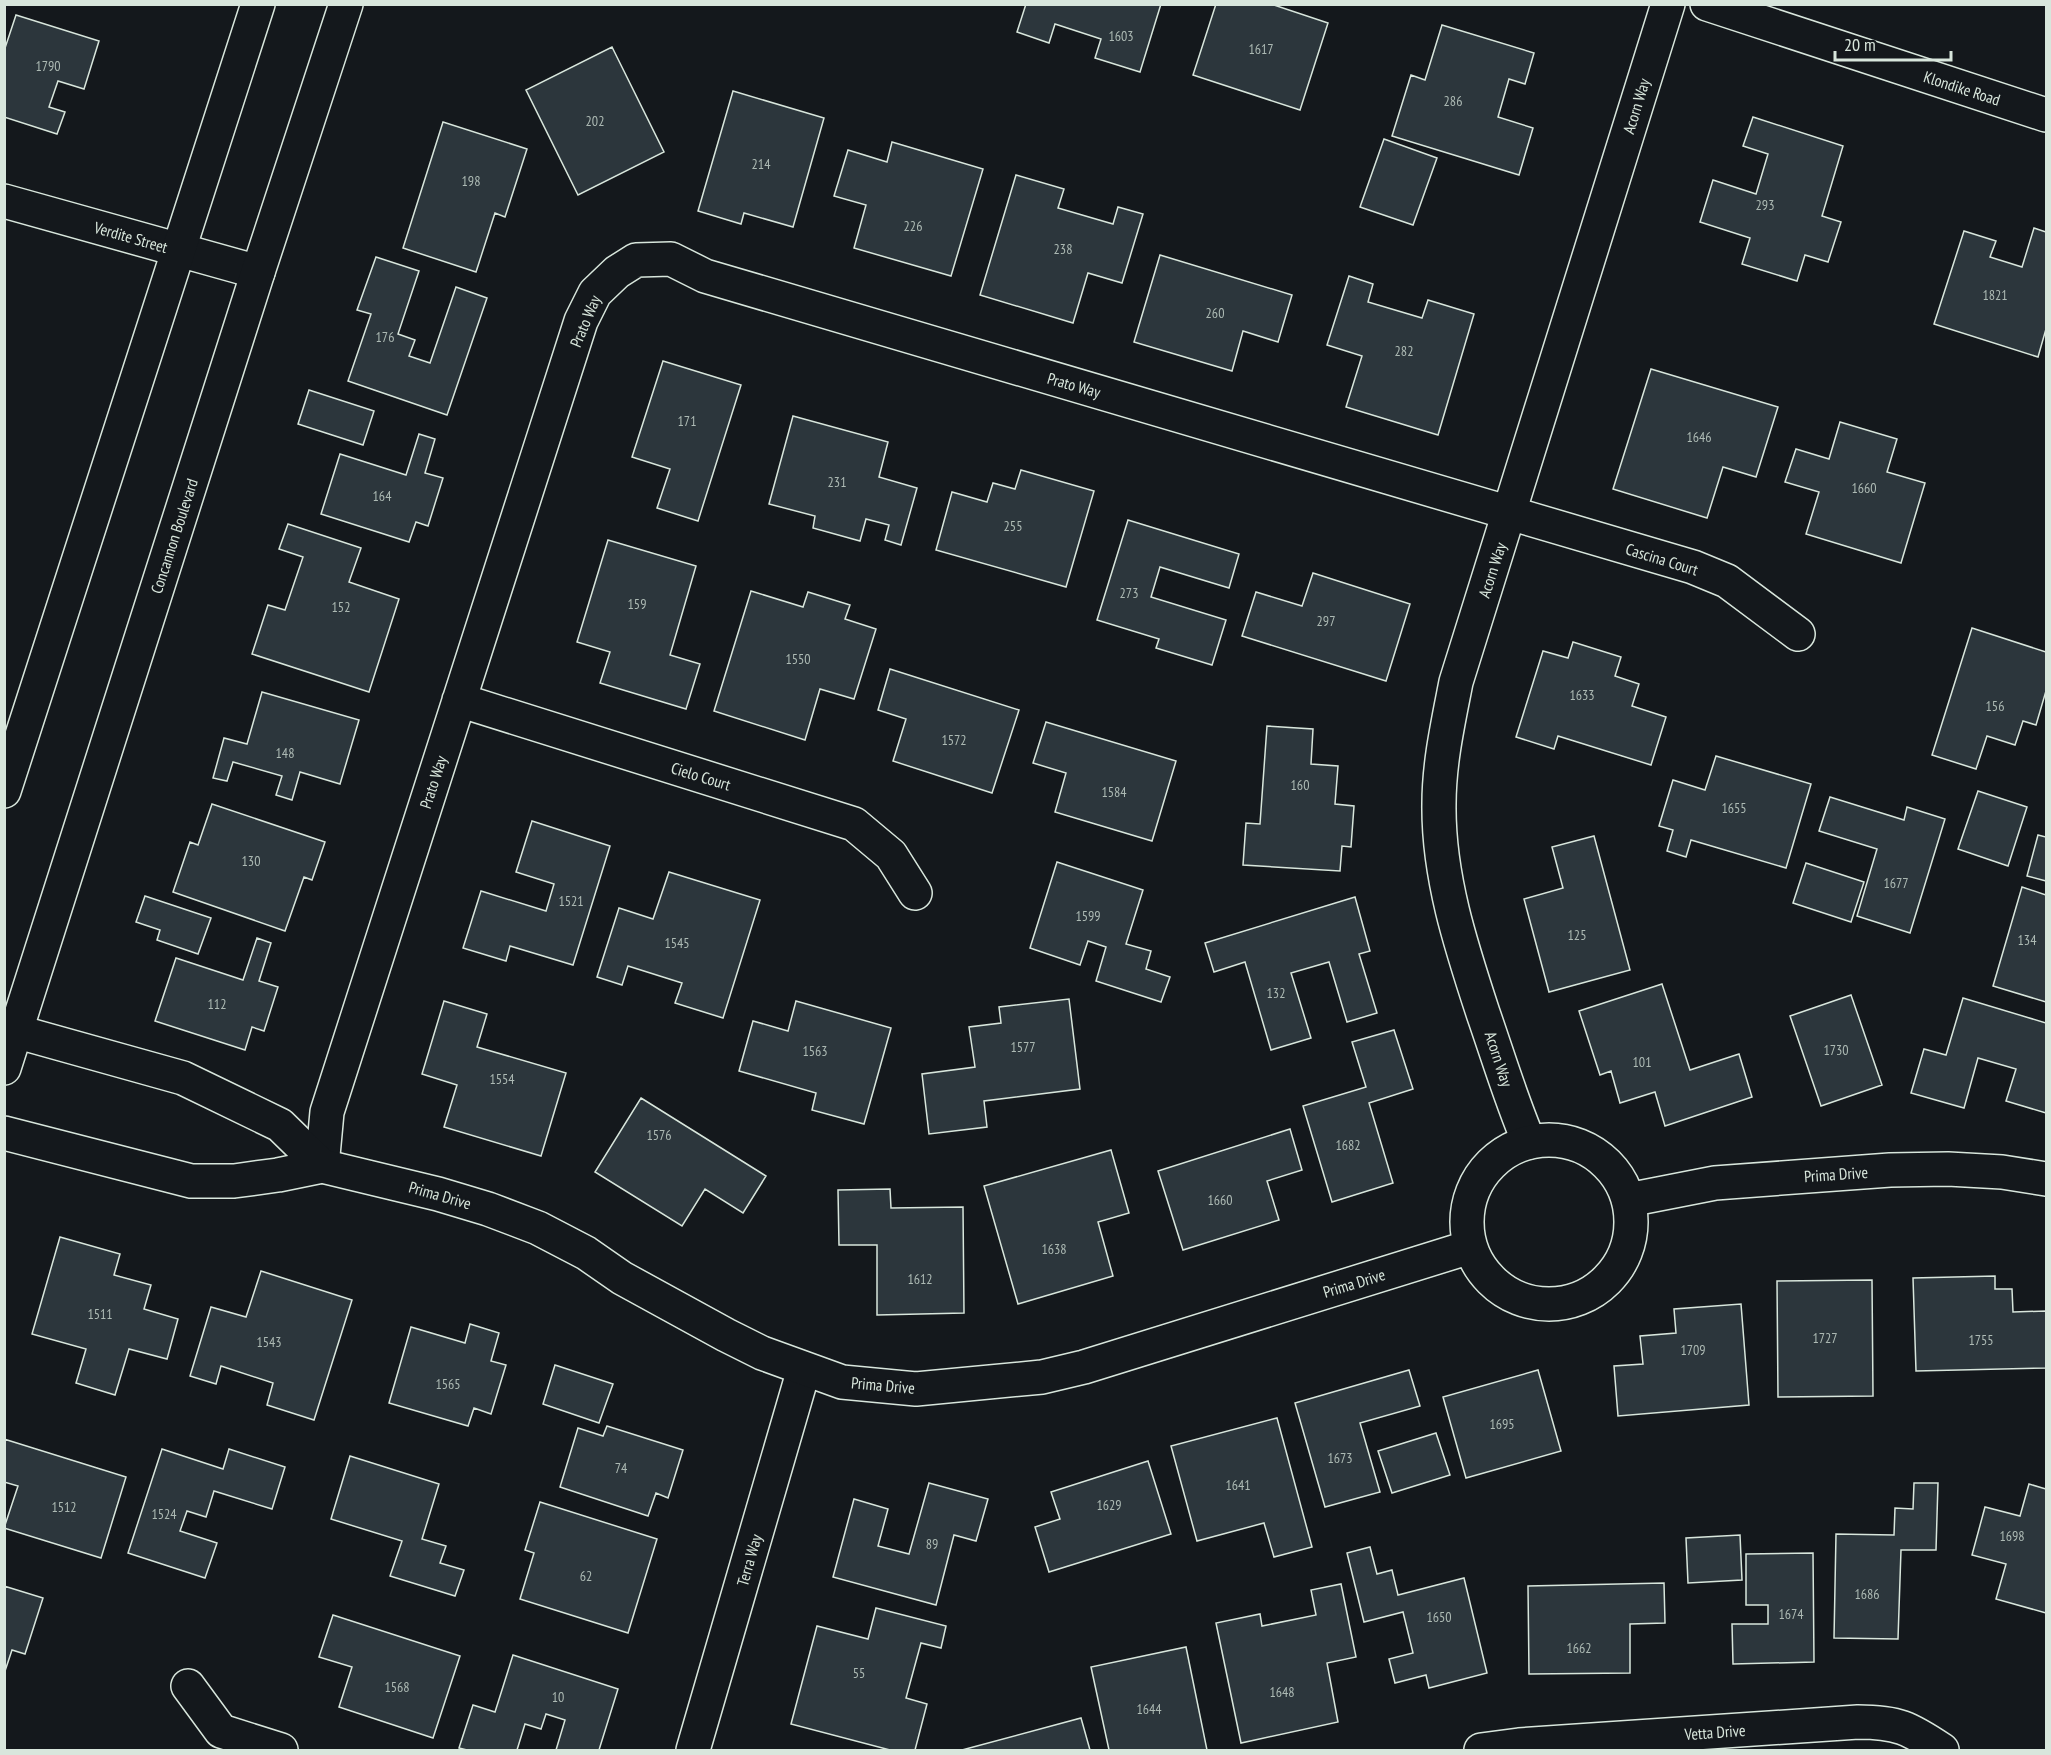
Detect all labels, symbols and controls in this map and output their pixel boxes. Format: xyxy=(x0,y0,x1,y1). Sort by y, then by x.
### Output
scale bar xyxy=(1835,24,1950,62)
house number: 1603 xyxy=(1108,27,1134,45)
text: 20 m xyxy=(1844,33,1876,56)
house number: 1617 xyxy=(1248,40,1274,58)
house number: 1790 xyxy=(35,57,61,75)
street label: Klondike Road xyxy=(1921,66,2003,110)
street label: Acorn Way xyxy=(1618,76,1654,136)
house number: 286 xyxy=(1444,92,1462,110)
house number: 202 xyxy=(586,112,604,130)
house number: 214 xyxy=(752,155,771,173)
house number: 198 xyxy=(462,172,480,190)
house number: 293 xyxy=(1756,196,1774,214)
street label: Verdite Street xyxy=(91,217,171,257)
house number: 226 xyxy=(904,217,922,235)
house number: 238 xyxy=(1054,240,1072,258)
house number: 1821 xyxy=(1982,286,2008,304)
street label: Prato Way xyxy=(565,292,605,350)
house number: 260 xyxy=(1206,304,1224,322)
house number: 176 xyxy=(376,328,394,346)
house number: 282 xyxy=(1395,342,1413,360)
street label: Prato Way xyxy=(1045,368,1103,402)
house number: 171 xyxy=(678,412,696,430)
house number: 1646 xyxy=(1686,428,1712,446)
house number: 231 xyxy=(828,473,846,491)
street label: Concannon Boulevard xyxy=(146,476,202,596)
house number: 1660 xyxy=(1851,479,1877,497)
house number: 164 xyxy=(373,487,392,505)
house number: 255 xyxy=(1004,517,1022,535)
street label: Cascina Court xyxy=(1623,538,1701,580)
street label: Acorn Way xyxy=(1474,540,1510,600)
house number: 273 xyxy=(1120,584,1138,602)
house number: 159 xyxy=(628,595,646,613)
house number: 152 xyxy=(332,598,350,616)
house number: 297 xyxy=(1317,612,1335,630)
house number: 1550 xyxy=(785,650,811,668)
house number: 1633 xyxy=(1569,686,1595,704)
house number: 156 xyxy=(1986,697,2004,715)
house number: 1572 xyxy=(941,731,967,749)
house number: 148 xyxy=(276,744,294,762)
street label: Prato Way xyxy=(415,753,451,811)
street label: Cielo Court xyxy=(669,757,734,795)
house number: 160 xyxy=(1291,776,1309,794)
house number: 1584 xyxy=(1101,783,1127,801)
house number: 1655 xyxy=(1721,799,1747,817)
house number: 130 xyxy=(242,852,260,870)
house number: 1677 xyxy=(1883,874,1909,892)
house number: 1521 xyxy=(558,892,584,910)
house number: 1599 xyxy=(1075,907,1101,925)
house number: 125 xyxy=(1568,926,1586,944)
house number: 134 xyxy=(2018,931,2037,949)
house number: 1545 xyxy=(664,934,690,952)
house number: 132 xyxy=(1267,984,1285,1002)
house number: 112 xyxy=(208,995,226,1013)
street label: Acorn Way xyxy=(1481,1029,1517,1089)
house number: 1577 xyxy=(1010,1038,1036,1056)
house number: 1730 xyxy=(1823,1041,1849,1059)
house number: 1563 xyxy=(802,1042,828,1060)
house number: 101 xyxy=(1633,1053,1651,1071)
house number: 1554 xyxy=(489,1070,515,1088)
house number: 1576 xyxy=(646,1126,672,1144)
house number: 1682 xyxy=(1335,1136,1361,1154)
street label: Prima Drive xyxy=(1803,1162,1869,1186)
street label: Prima Drive xyxy=(407,1177,473,1213)
house number: 1660 xyxy=(1207,1191,1233,1209)
house number: 1638 xyxy=(1041,1240,1067,1258)
street label: Prima Drive xyxy=(1321,1264,1387,1302)
house number: 1612 xyxy=(907,1270,933,1288)
house number: 1511 xyxy=(87,1305,113,1323)
house number: 1727 xyxy=(1812,1329,1838,1347)
house number: 1755 xyxy=(1968,1331,1994,1349)
house number: 1543 xyxy=(256,1333,282,1351)
house number: 1709 xyxy=(1680,1341,1706,1359)
street label: Prima Drive xyxy=(850,1372,916,1398)
house number: 1565 xyxy=(435,1375,461,1393)
house number: 1695 xyxy=(1489,1415,1515,1433)
house number: 1673 xyxy=(1327,1449,1353,1467)
house number: 74 xyxy=(615,1459,628,1477)
house number: 1641 xyxy=(1225,1476,1251,1494)
house number: 1629 xyxy=(1096,1496,1122,1514)
house number: 1512 xyxy=(51,1498,77,1516)
house number: 1524 xyxy=(151,1505,177,1523)
house number: 1698 xyxy=(1999,1527,2025,1545)
street label: Terra Way xyxy=(732,1532,766,1588)
house number: 89 xyxy=(926,1535,938,1553)
house number: 62 xyxy=(580,1567,592,1585)
house number: 1686 xyxy=(1854,1585,1880,1603)
house number: 1674 xyxy=(1778,1605,1804,1623)
house number: 1650 xyxy=(1426,1608,1452,1626)
house number: 1662 xyxy=(1566,1639,1592,1657)
house number: 55 xyxy=(853,1664,865,1682)
house number: 1568 xyxy=(384,1678,410,1696)
house number: 1648 xyxy=(1269,1683,1295,1701)
house number: 10 xyxy=(552,1688,564,1706)
house number: 1644 xyxy=(1136,1700,1162,1718)
street label: Vetta Drive xyxy=(1683,1720,1746,1744)

